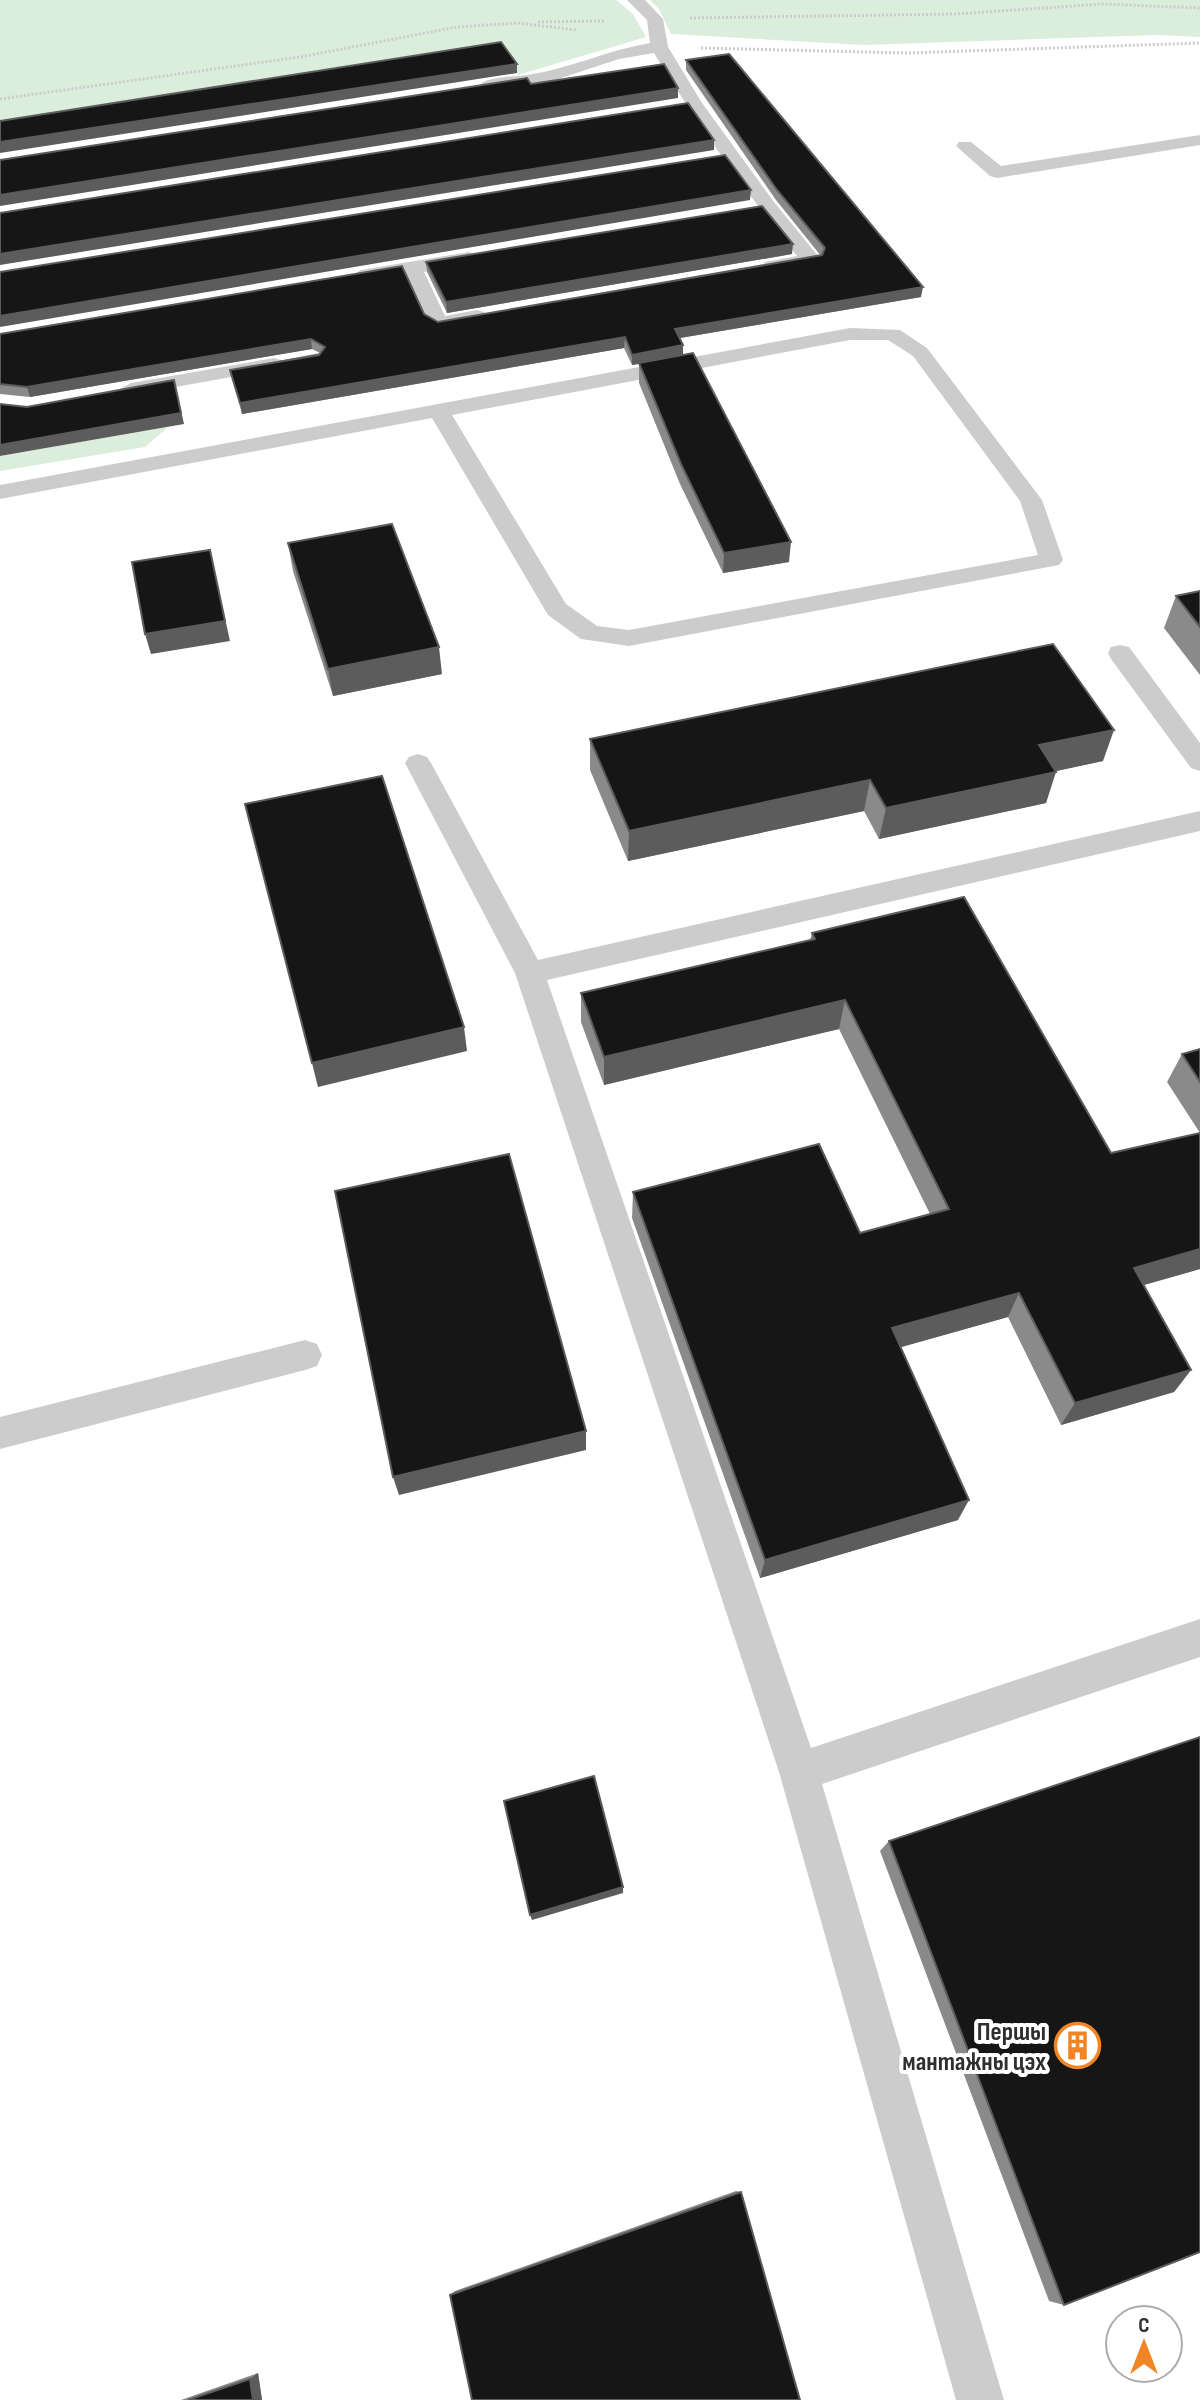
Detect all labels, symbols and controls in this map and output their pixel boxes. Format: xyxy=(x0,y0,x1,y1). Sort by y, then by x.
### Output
place label: Першы мантажны цэх xyxy=(902,2017,1046,2078)
building icon: Першы мантажны цэх xyxy=(1053,2022,1101,2070)
north arrow xyxy=(1104,2304,1184,2384)
text: С xyxy=(1138,2312,1150,2339)

